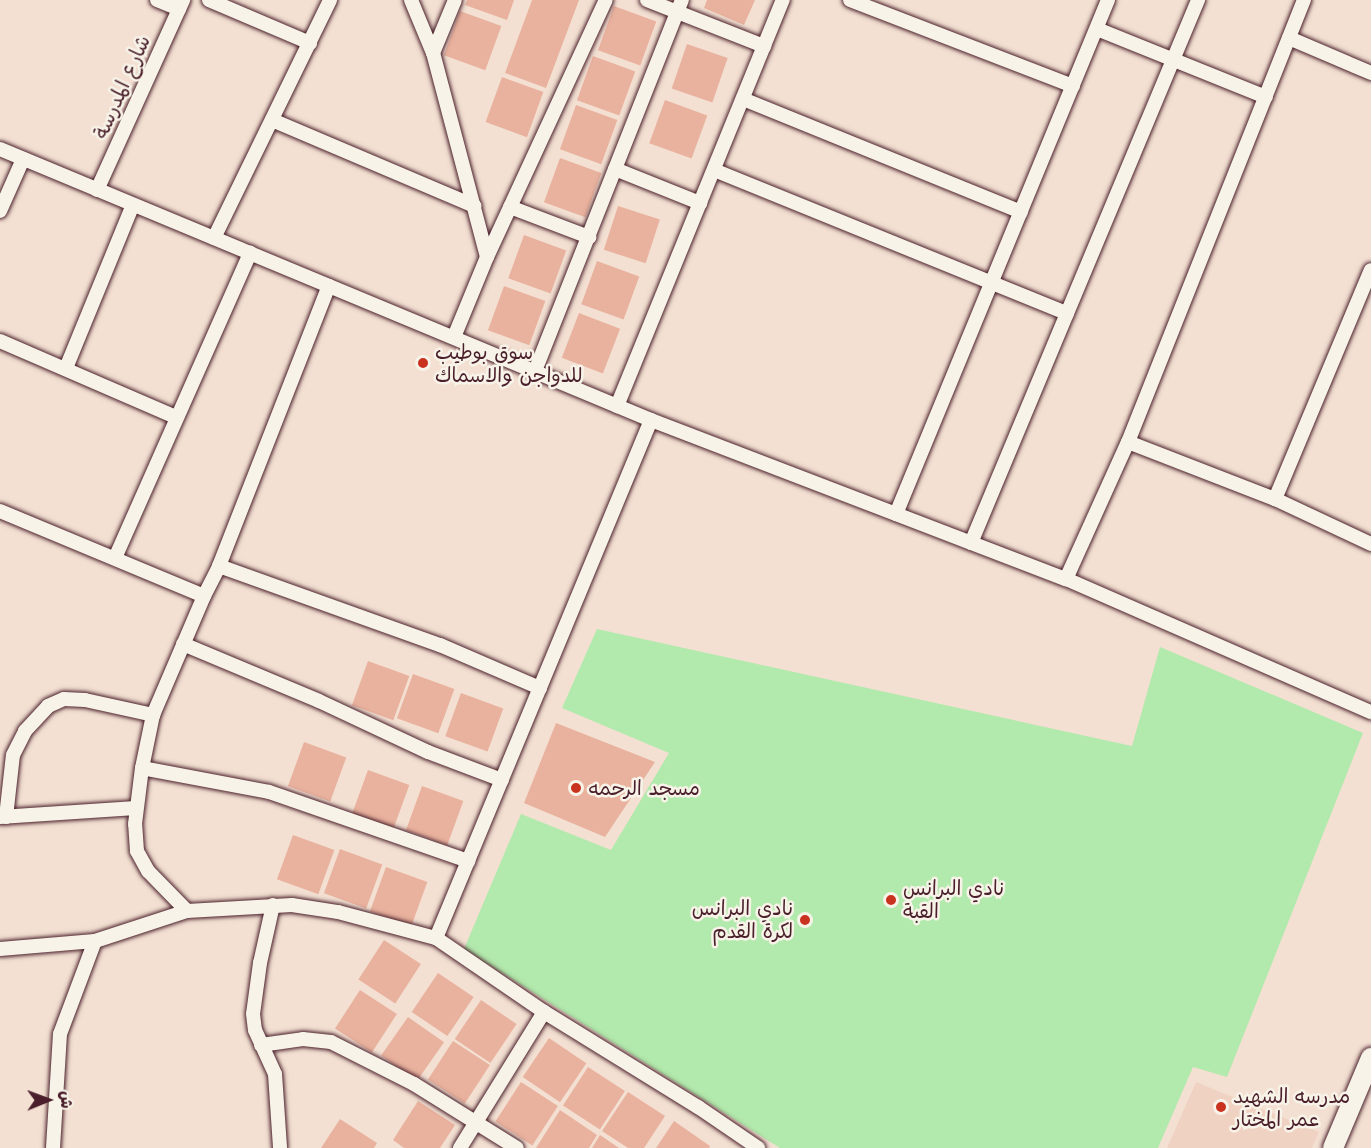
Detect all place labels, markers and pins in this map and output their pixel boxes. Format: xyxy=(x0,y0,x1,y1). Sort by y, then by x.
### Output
place label: سوق بوطيب للدواجن والاسماك xyxy=(435,340,583,387)
marker: سوق بوطيب للدواجن والاسماك xyxy=(416,356,430,370)
place label: مسجد الرحمه xyxy=(588,776,700,800)
marker: مسجد الرحمه xyxy=(569,781,583,795)
place label: نادي البرانس القبة xyxy=(903,876,1004,923)
marker: نادي البرانس القبة xyxy=(884,893,898,907)
place label: نادي البرانس لكرة القدم xyxy=(692,897,793,944)
marker: نادي البرانس لكرة القدم xyxy=(798,913,812,927)
place label: مدرسه الشهيد عمر المختار xyxy=(1233,1084,1350,1131)
marker: مدرسه الشهيد عمر المختار xyxy=(1214,1100,1228,1114)

